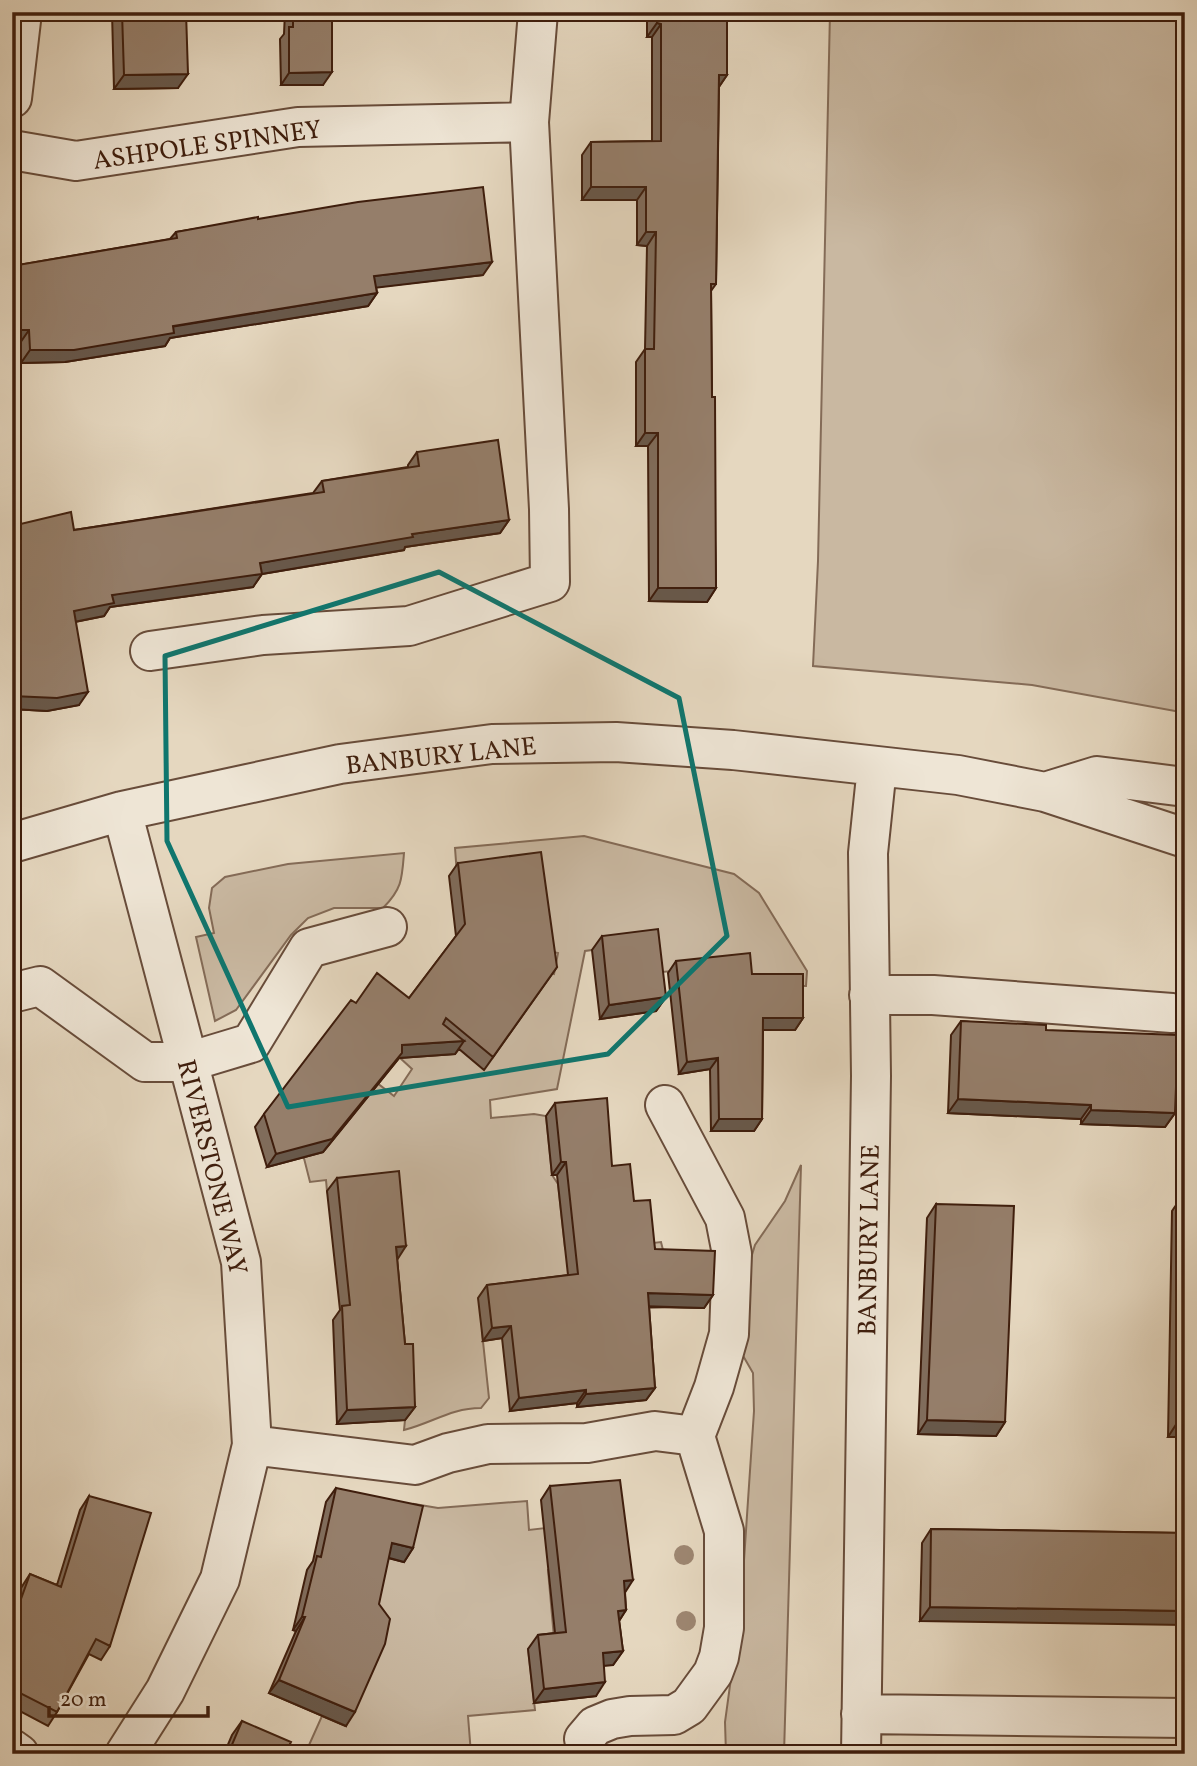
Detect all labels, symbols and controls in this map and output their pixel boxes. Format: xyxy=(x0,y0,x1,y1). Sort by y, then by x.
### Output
street label: ASHPOLE SPINNEY xyxy=(91,112,324,180)
street label: BANBURY LANE xyxy=(344,729,538,785)
street label: RIVERSTONE WAY xyxy=(167,1056,255,1279)
street label: BANBURY LANE xyxy=(850,1144,890,1336)
scale bar xyxy=(49,1675,208,1719)
text: 20 m xyxy=(60,1686,106,1715)

